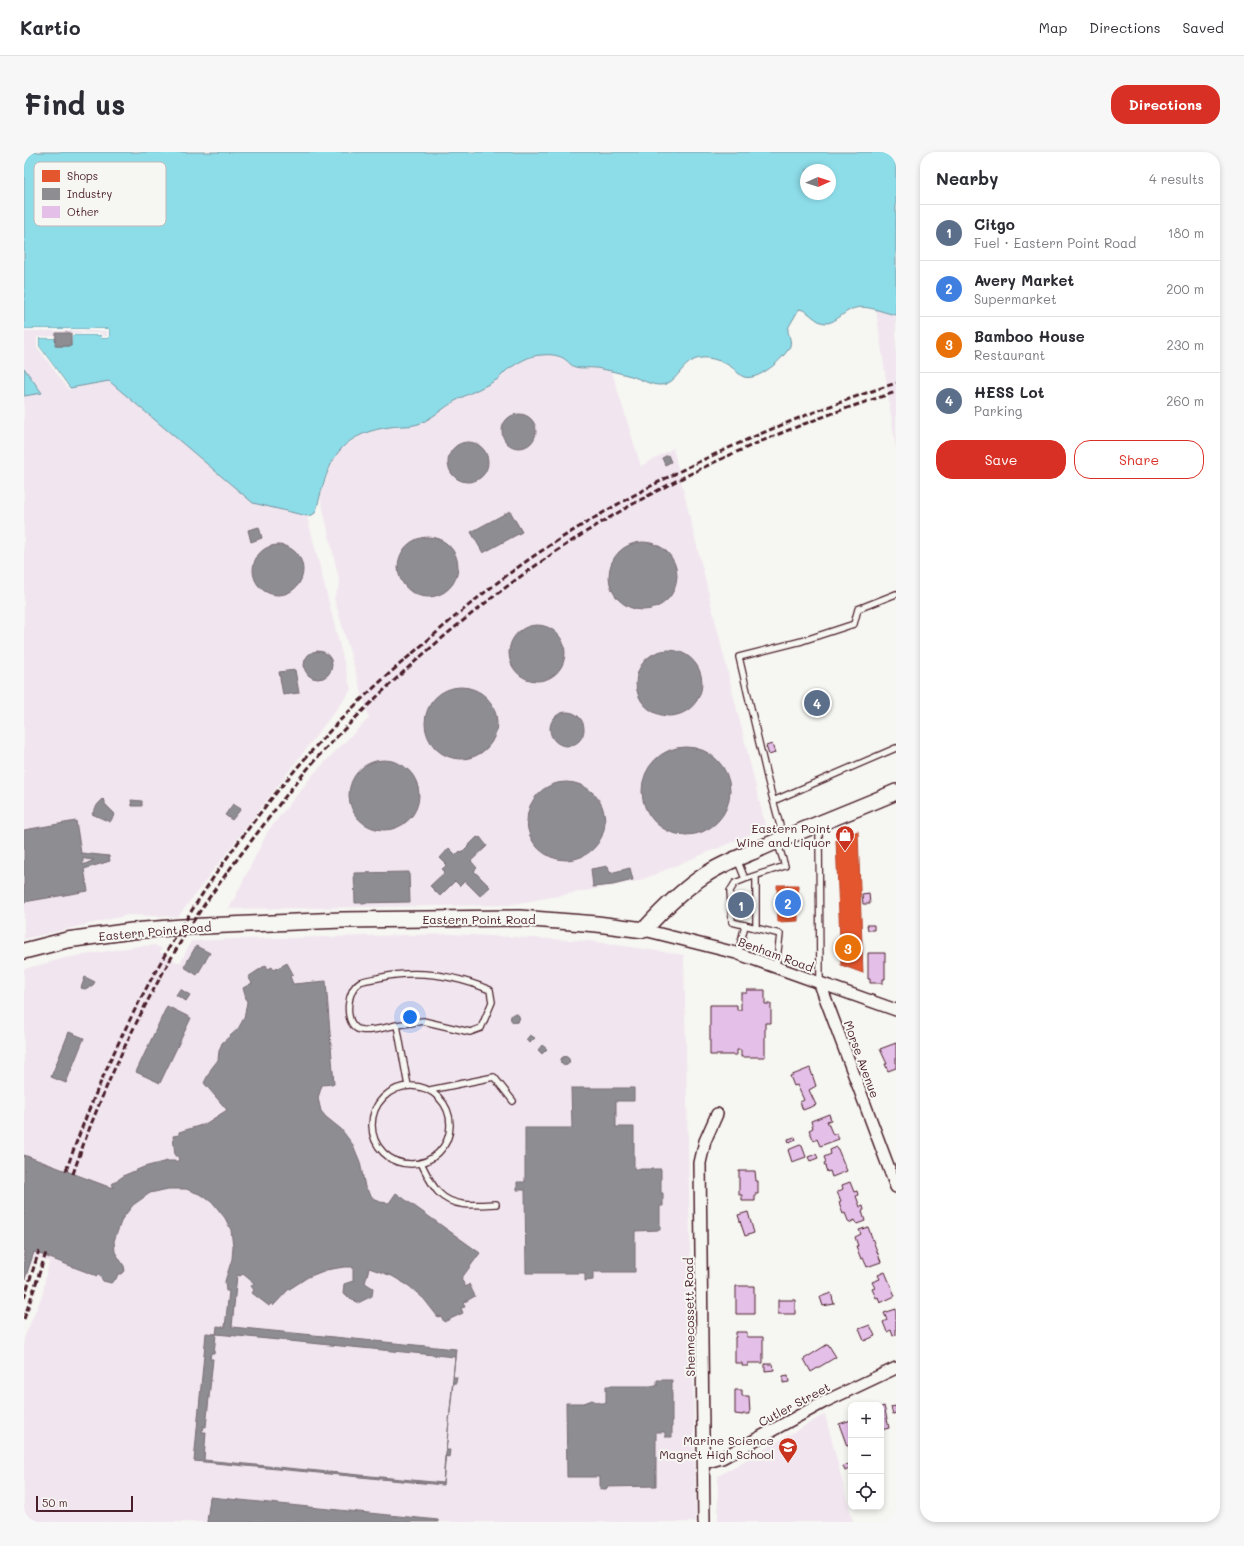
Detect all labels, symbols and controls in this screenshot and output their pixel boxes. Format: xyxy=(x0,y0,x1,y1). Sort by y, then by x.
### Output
text: Kartio xyxy=(20,15,80,40)
text: Map xyxy=(1039,18,1067,37)
text: Directions xyxy=(1089,18,1160,37)
text: Saved xyxy=(1182,18,1224,37)
button: Directions xyxy=(1111,85,1220,124)
text: Find us xyxy=(24,86,125,122)
legend xyxy=(34,162,166,226)
north arrow xyxy=(800,164,836,200)
text: Nearby xyxy=(936,167,998,189)
text: Shops xyxy=(67,168,98,183)
text: 4 results xyxy=(1149,170,1204,187)
text: Industry xyxy=(67,186,113,201)
text: Other xyxy=(67,204,99,219)
text: Citgo xyxy=(974,214,1015,234)
text: 1 xyxy=(946,224,952,241)
text: 180 m xyxy=(1168,224,1204,241)
text: Fuel · Eastern Point Road xyxy=(974,234,1136,251)
text: Avery Market xyxy=(974,270,1074,290)
text: 2 xyxy=(945,280,953,297)
text: 200 m xyxy=(1166,280,1204,297)
text: Supermarket xyxy=(974,290,1057,307)
text: Bamboo House xyxy=(974,326,1085,346)
text: 3 xyxy=(945,336,953,353)
text: 230 m xyxy=(1167,336,1204,353)
text: Restaurant xyxy=(974,346,1045,363)
text: HESS Lot xyxy=(974,382,1044,402)
text: 4 xyxy=(945,392,953,409)
text: 260 m xyxy=(1166,392,1204,409)
text: Parking xyxy=(974,402,1022,419)
button: Save xyxy=(936,440,1066,479)
button: Share xyxy=(1074,440,1204,479)
pin: 4 xyxy=(804,688,830,718)
place label: Eastern Point Wine and Liquor xyxy=(736,820,831,850)
shop icon: Eastern Point Wine and Liquor xyxy=(834,824,856,852)
pin: 2 xyxy=(775,888,801,918)
pin: 1 xyxy=(728,890,754,920)
street label: Eastern Point Road xyxy=(422,911,536,927)
street label: Eastern Point Road xyxy=(98,918,212,944)
street label: Benham Road xyxy=(736,933,816,975)
pin: 3 xyxy=(835,933,861,963)
your location xyxy=(400,1007,420,1027)
street label: Morse Avenue xyxy=(841,1018,883,1100)
street label: Shennecossett Road xyxy=(680,1257,698,1377)
street label: Cutler Street xyxy=(755,1378,833,1430)
map controls xyxy=(848,1402,884,1510)
button: + xyxy=(848,1402,884,1438)
place label: Marine Science Magnet High School xyxy=(659,1432,774,1462)
school or university icon: Marine Science Magnet High School xyxy=(777,1436,799,1464)
button: − xyxy=(848,1438,884,1474)
button: locate xyxy=(848,1474,884,1510)
scale bar xyxy=(36,1494,133,1513)
text: 50 m xyxy=(42,1495,68,1510)

